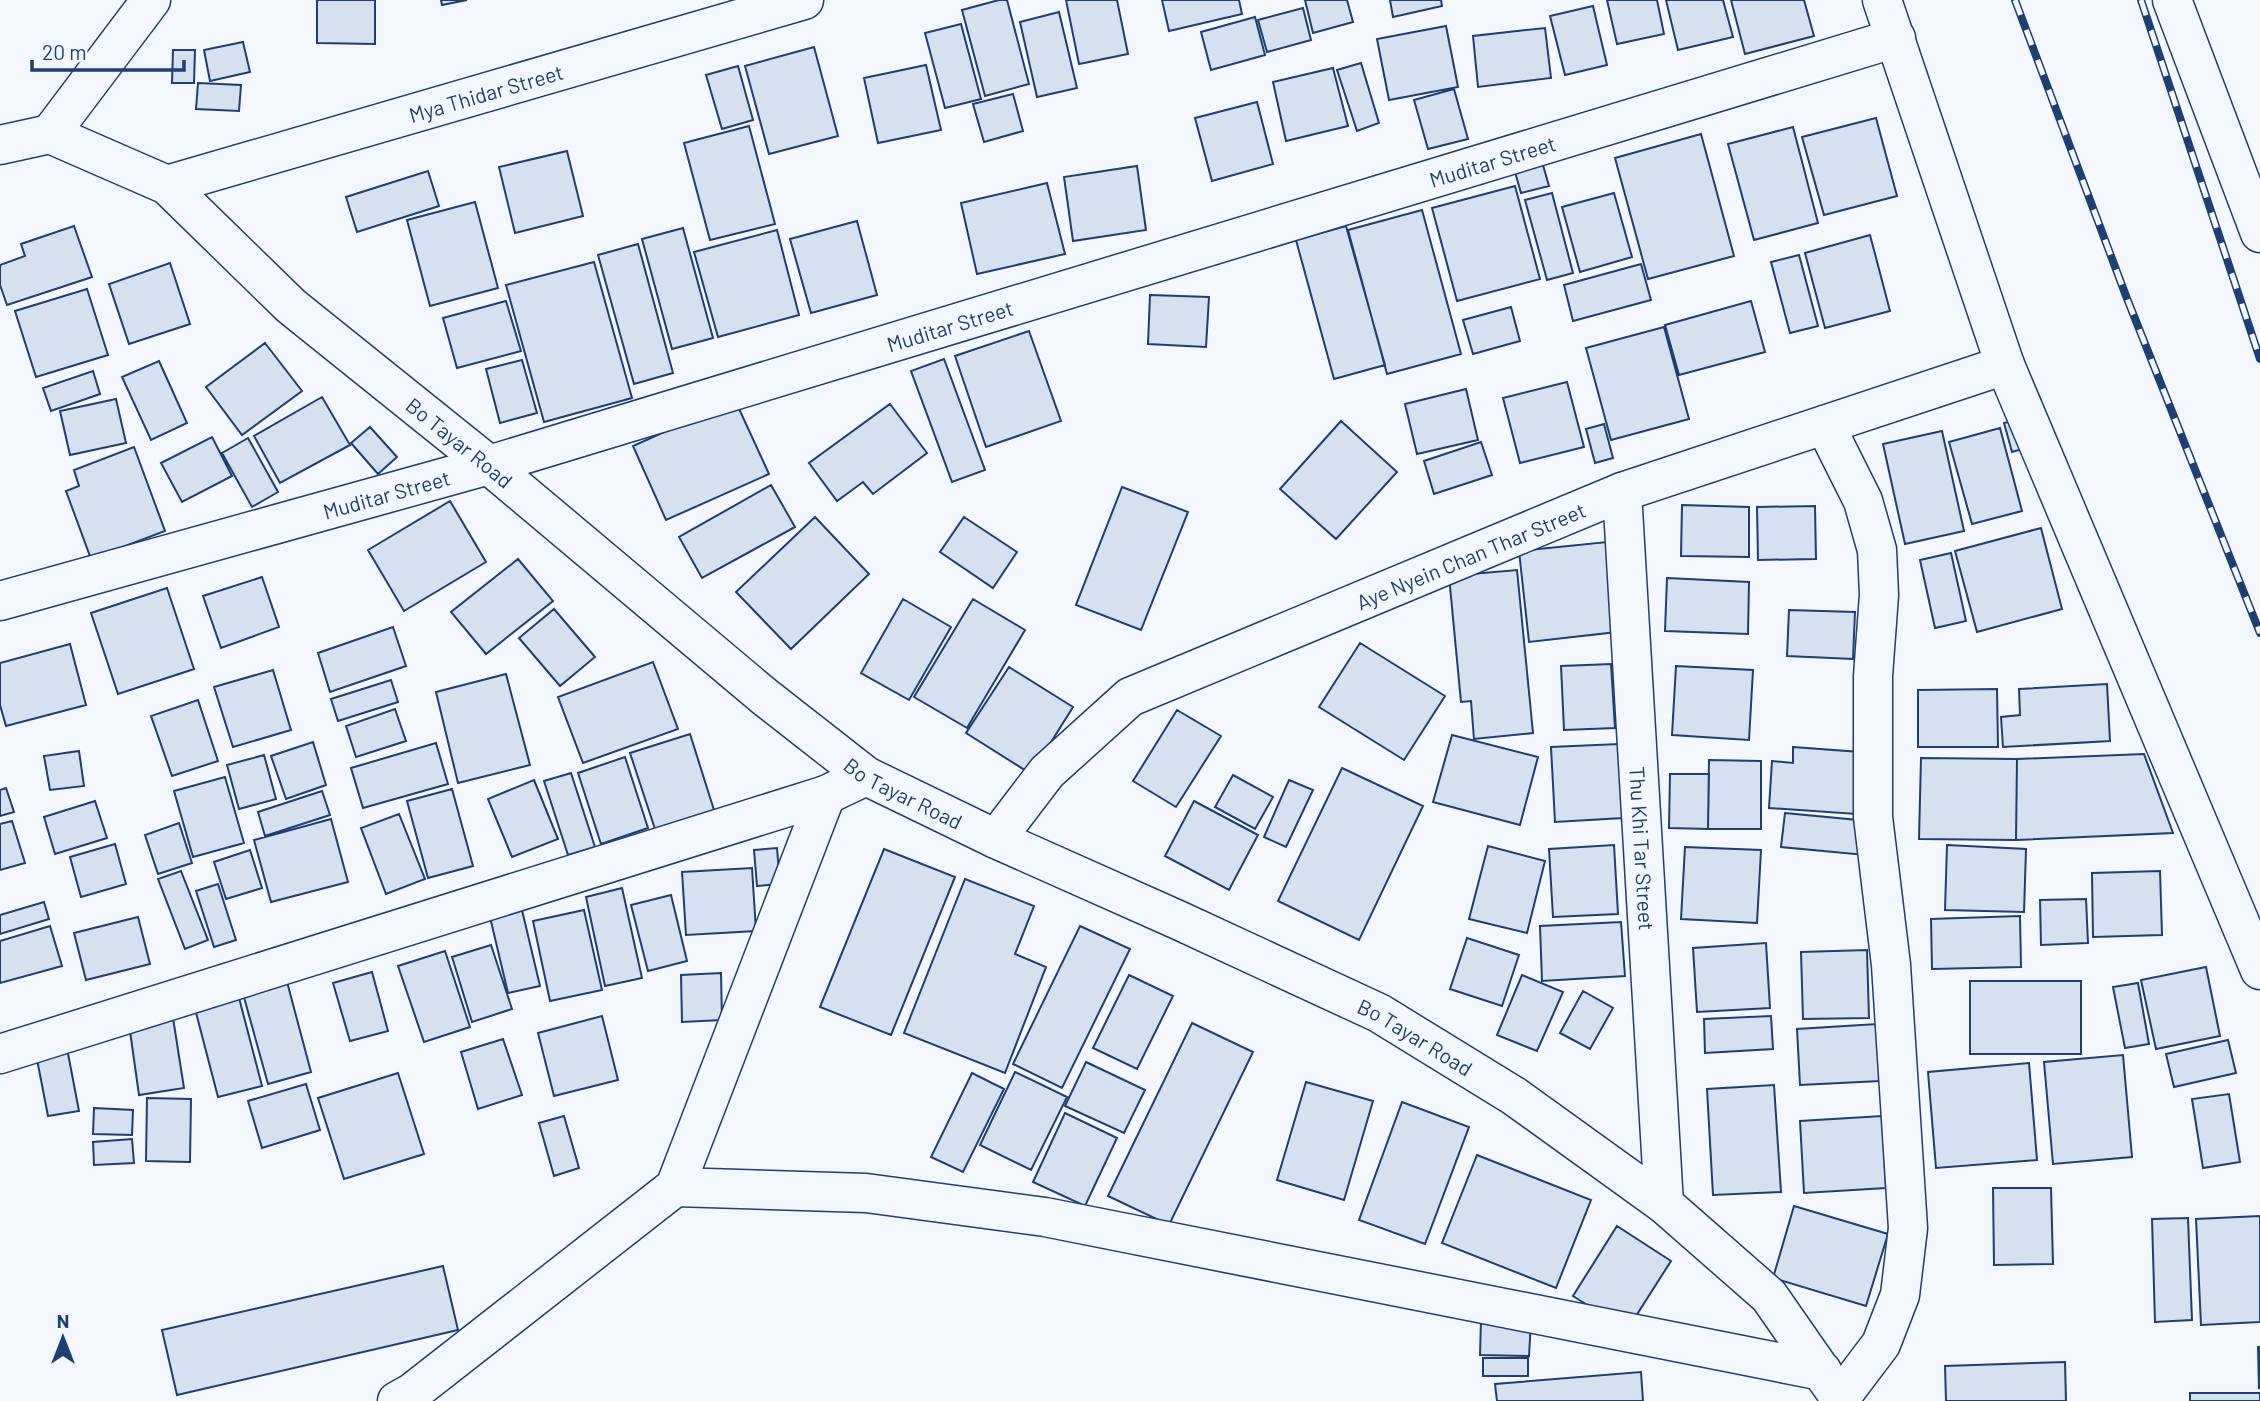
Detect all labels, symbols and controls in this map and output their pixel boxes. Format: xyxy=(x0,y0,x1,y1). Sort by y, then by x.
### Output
scale bar xyxy=(32,28,184,72)
text: 20 m xyxy=(42,39,87,64)
street label: Mya Thidar Street xyxy=(406,58,566,127)
street label: Muditar Street xyxy=(1426,130,1558,191)
street label: Muditar Street xyxy=(884,294,1016,356)
street label: Bo Tayar Road xyxy=(402,392,518,492)
street label: Muditar Street xyxy=(320,464,453,523)
street label: Aye Nyein Chan Thar Street xyxy=(1352,496,1589,614)
street label: Bo Tayar Road xyxy=(840,752,967,833)
street label: Thu Khi Tar Street xyxy=(1626,766,1660,931)
street label: Bo Tayar Road xyxy=(1354,993,1477,1080)
north arrow xyxy=(28,1303,98,1373)
text: N xyxy=(57,1309,69,1332)

